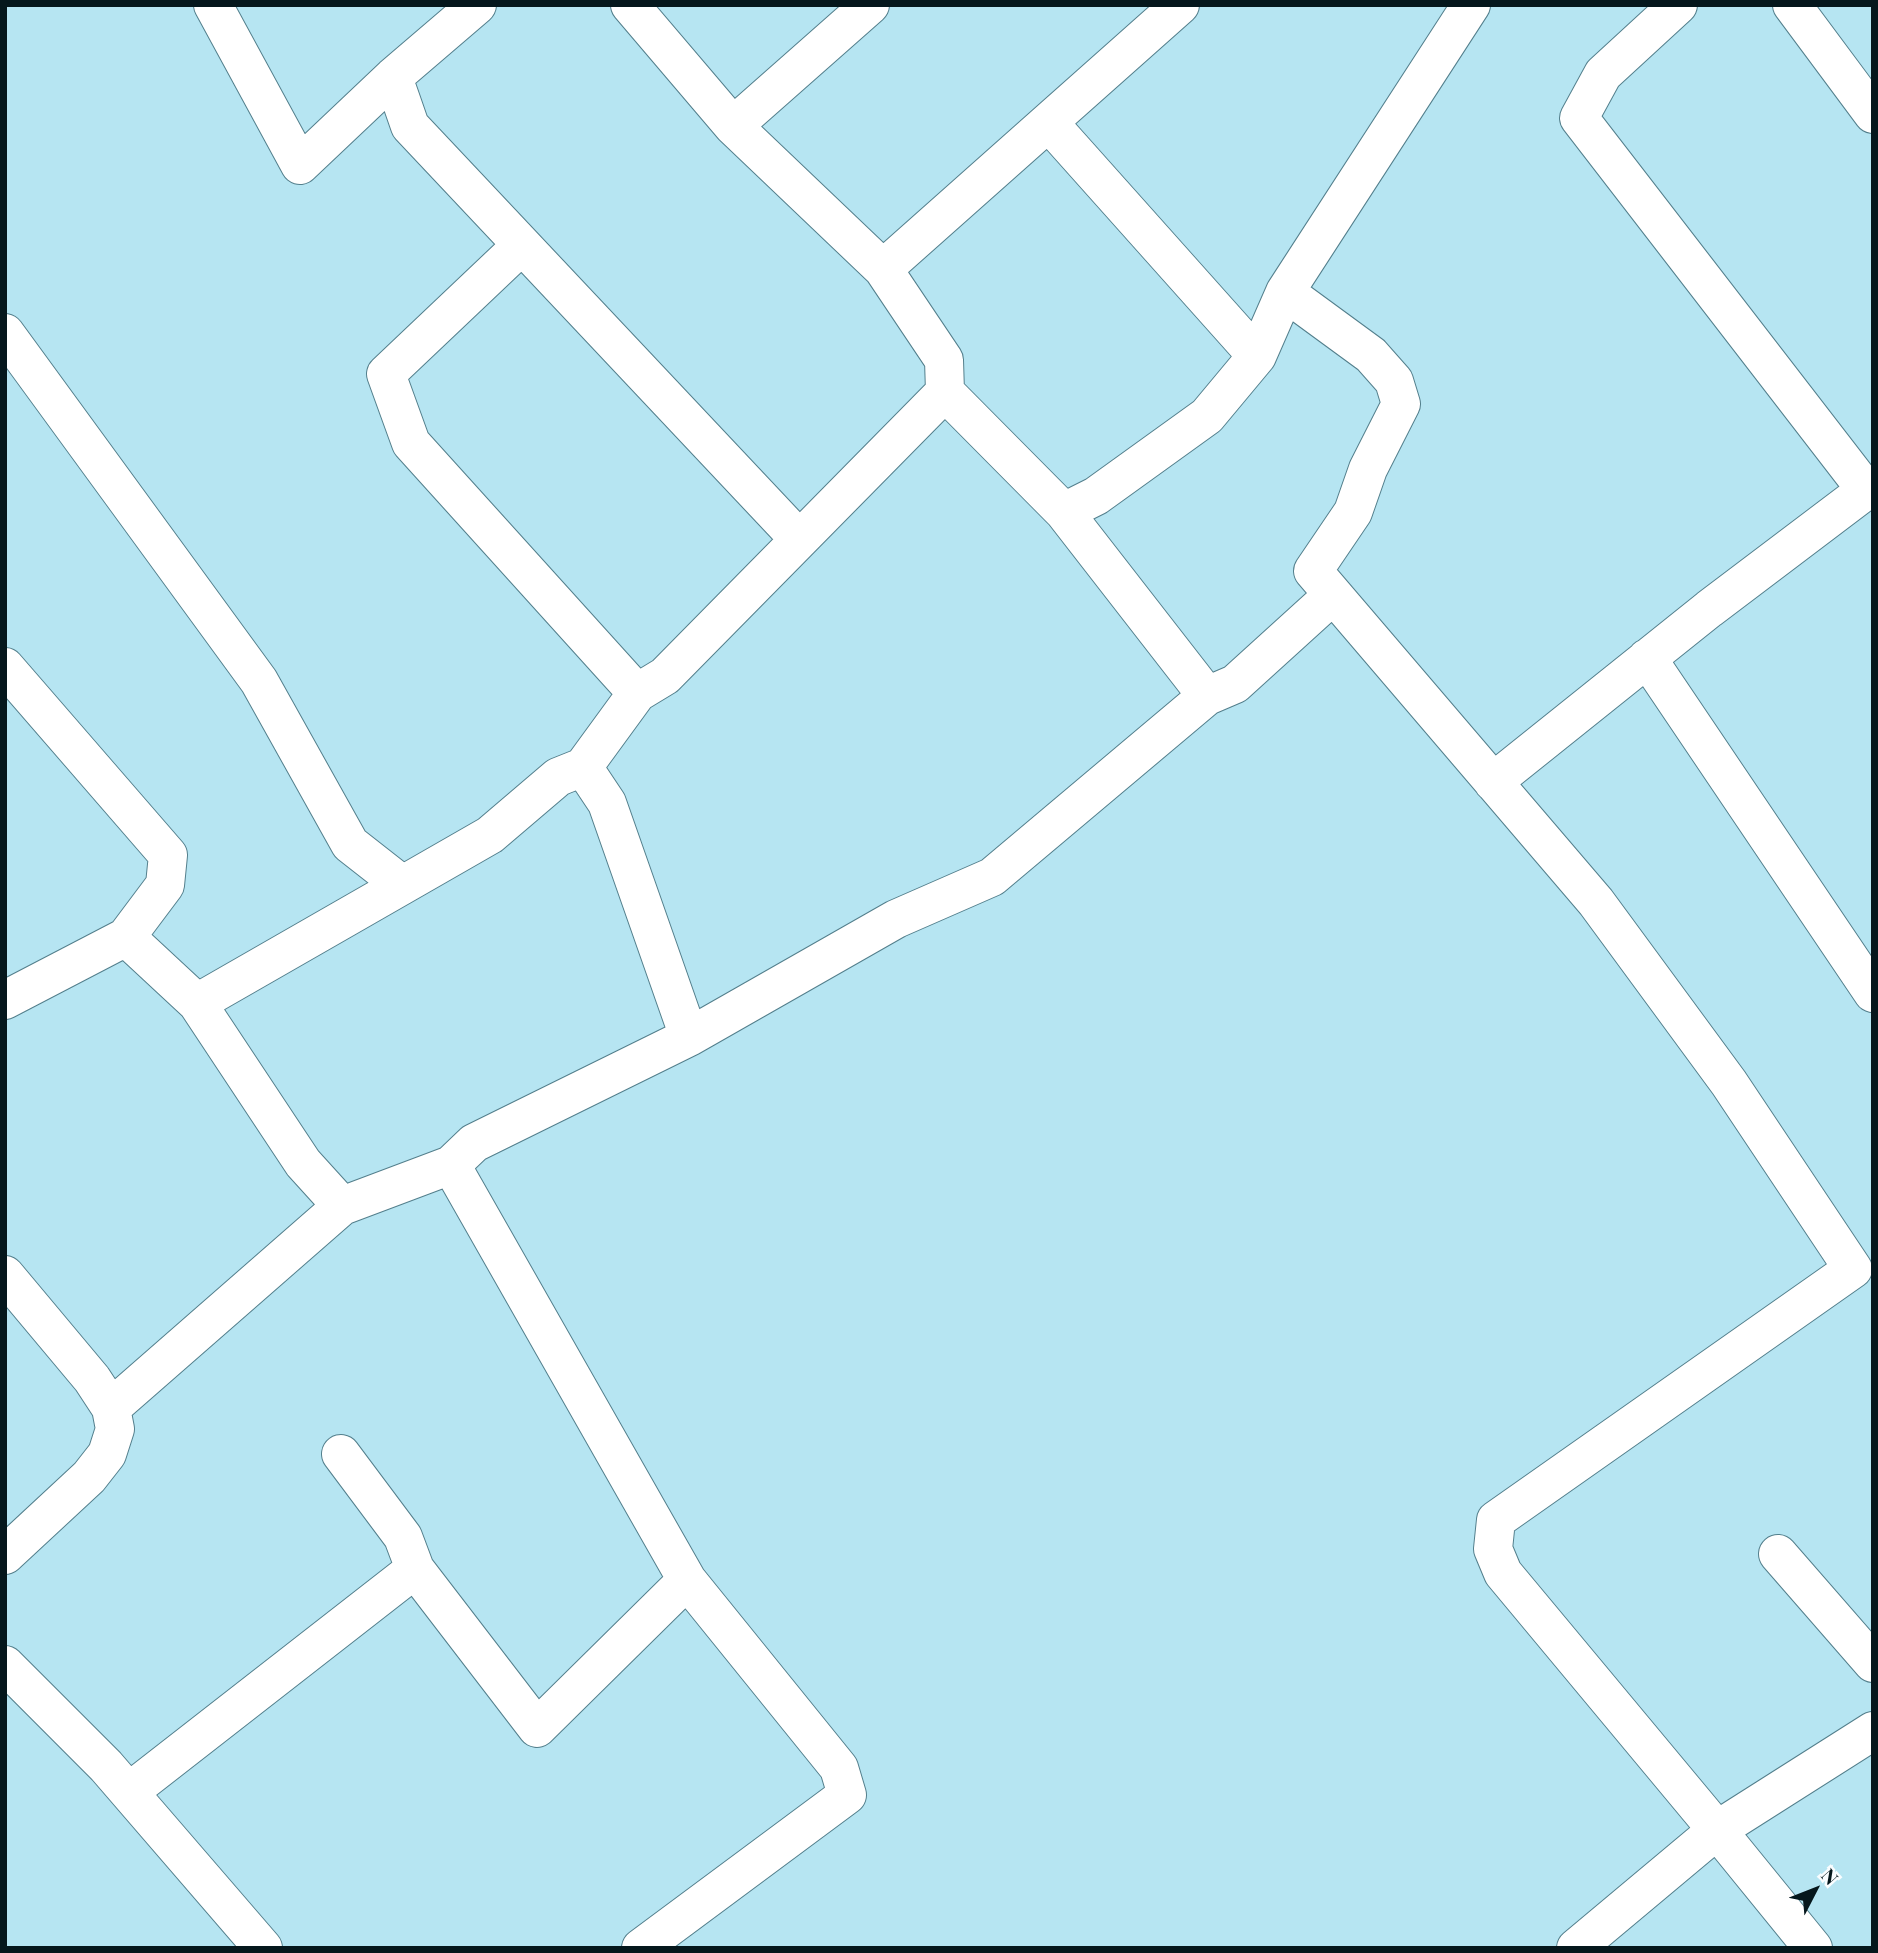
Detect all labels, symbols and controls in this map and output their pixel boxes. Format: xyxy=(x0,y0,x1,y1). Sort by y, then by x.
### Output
north arrow xyxy=(1780,1855,1850,1925)
text: N xyxy=(1816,1862,1845,1890)

